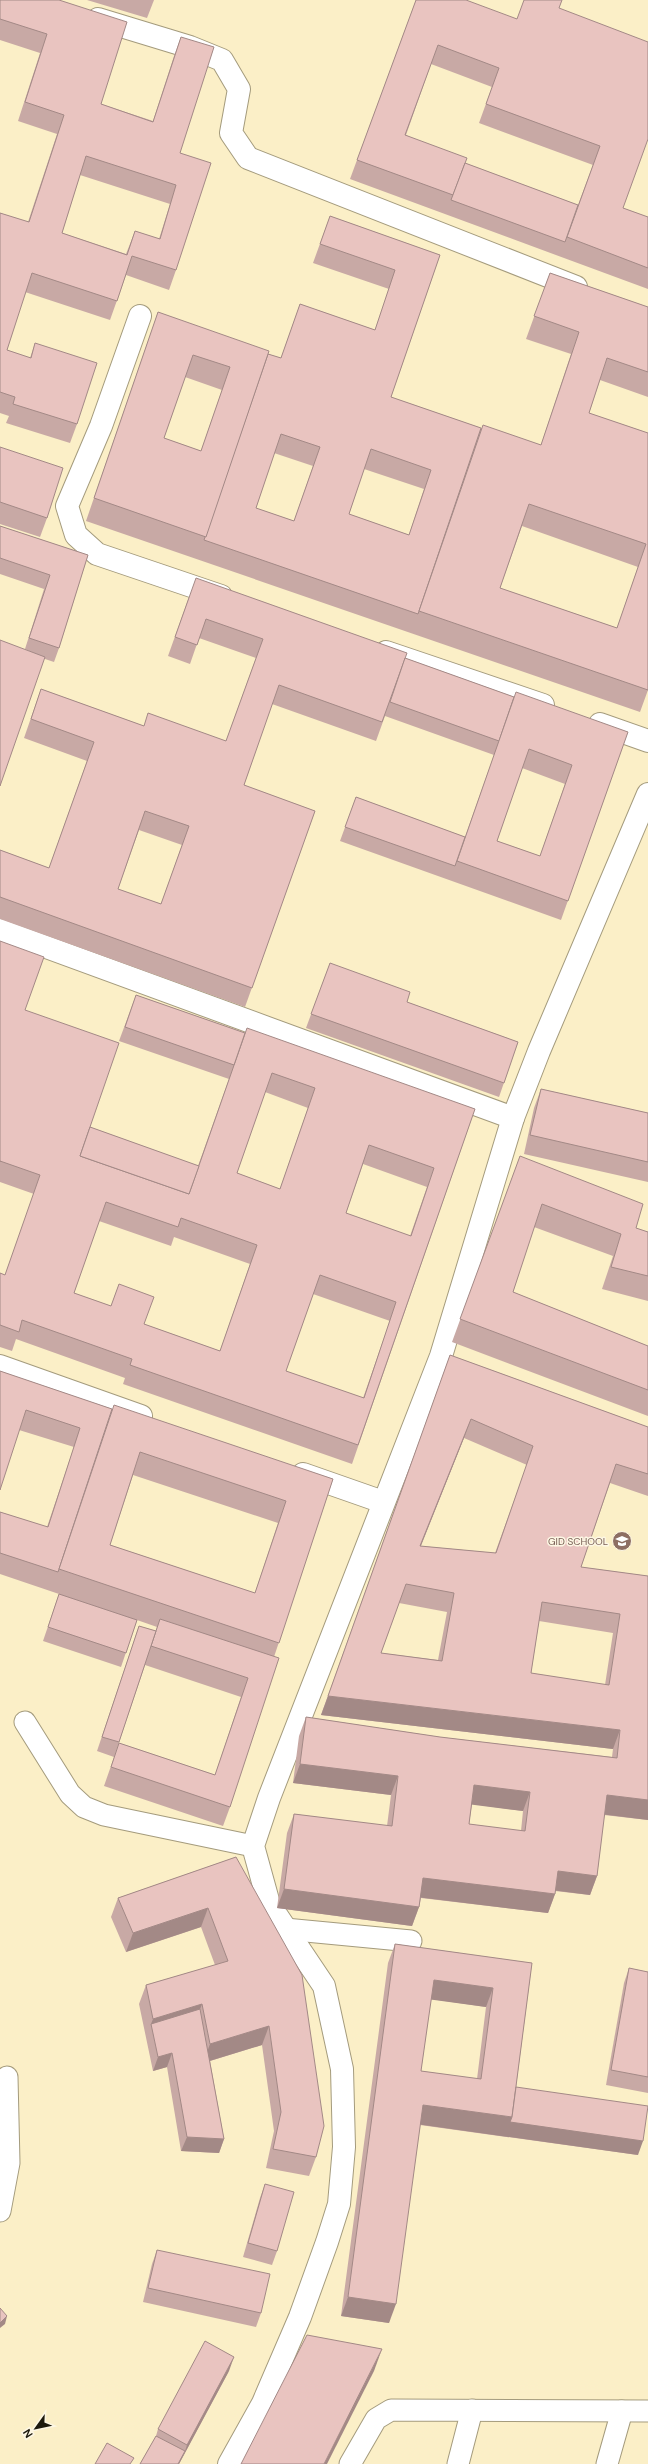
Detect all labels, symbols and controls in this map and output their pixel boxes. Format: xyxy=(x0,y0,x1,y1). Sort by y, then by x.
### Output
school or university icon: GID SCHOOL xyxy=(611,1530,633,1552)
place label: GID SCHOOL xyxy=(548,1535,608,1548)
north arrow xyxy=(16,2408,56,2448)
text: N xyxy=(20,2426,36,2441)

